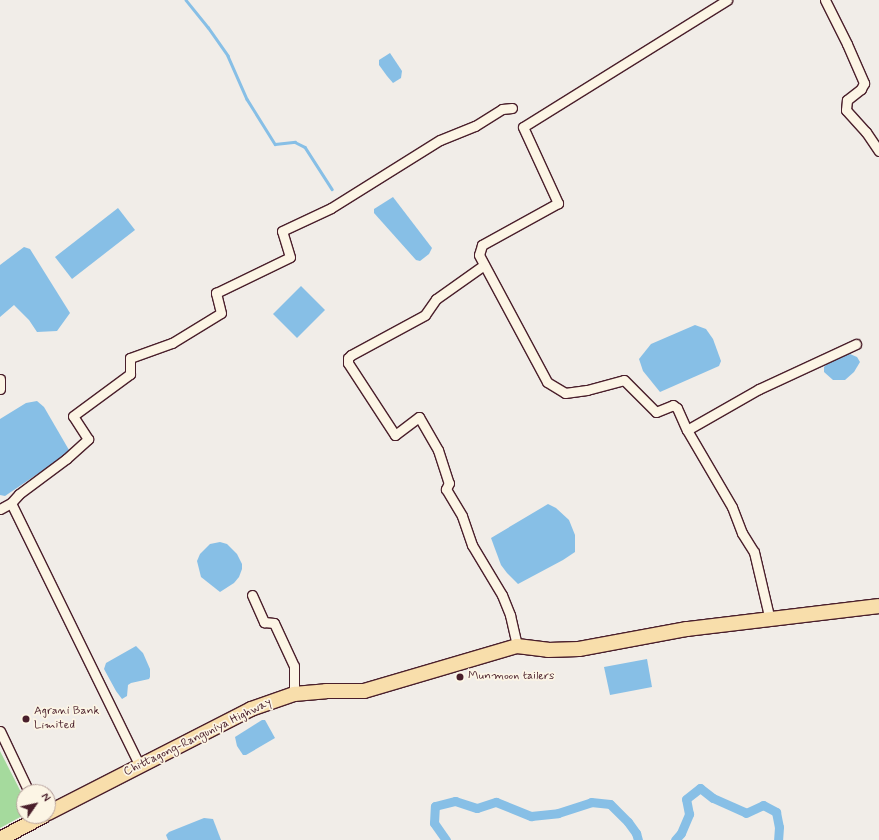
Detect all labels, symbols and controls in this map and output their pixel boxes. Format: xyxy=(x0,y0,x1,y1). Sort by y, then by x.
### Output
place label: Munmoon tailers xyxy=(468,670,558,684)
marker: Munmoon tailers xyxy=(455,672,465,682)
street label: Chittagong-Ranguniya Highway xyxy=(123,696,273,780)
place label: Agrani Bank Limited xyxy=(34,705,99,733)
marker: Agrani Bank Limited xyxy=(21,714,31,724)
north arrow xyxy=(16,784,56,824)
text: N xyxy=(37,791,53,805)

